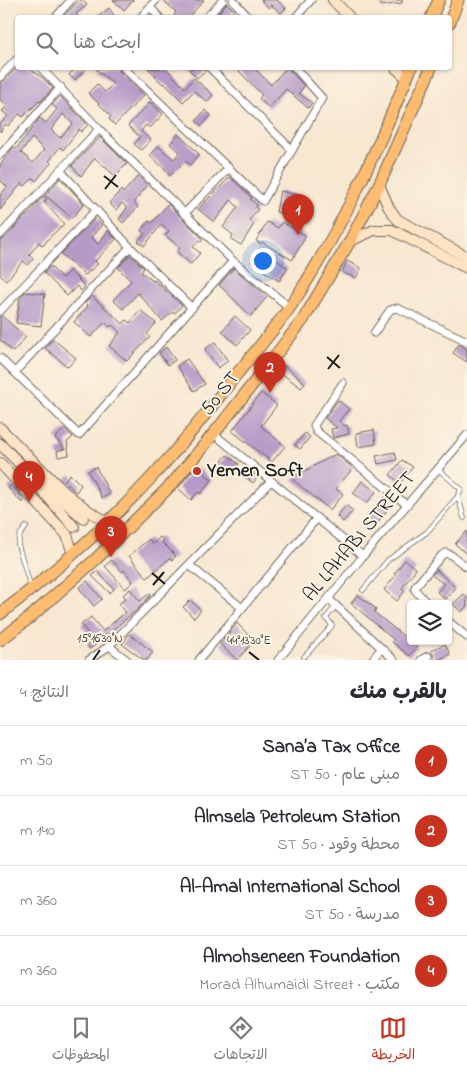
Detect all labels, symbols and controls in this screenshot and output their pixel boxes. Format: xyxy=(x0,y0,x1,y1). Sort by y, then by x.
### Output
search box xyxy=(15,15,452,70)
icon: search xyxy=(33,29,61,57)
text: ابحث هنا xyxy=(73,30,141,57)
pin: 1 xyxy=(282,194,314,235)
your location xyxy=(250,248,276,274)
pin: 2 xyxy=(254,352,286,393)
street label: 50 ST xyxy=(194,366,248,422)
place label: Yemen Soft xyxy=(206,457,303,486)
pin: 4 xyxy=(13,461,45,502)
marker: Yemen Soft xyxy=(191,465,203,477)
street label: AL LAHABI STREET xyxy=(297,465,423,609)
pin: 3 xyxy=(95,516,127,557)
map controls xyxy=(407,600,452,645)
button: layers xyxy=(407,600,452,645)
text: 15°16'30"N xyxy=(77,630,123,648)
text: 44°13'30"E xyxy=(227,632,271,650)
text: بالقرب منك xyxy=(350,678,447,708)
text: النتائج: 4 xyxy=(20,681,69,705)
text: Sana’a Tax Office xyxy=(262,734,400,761)
text: 50 m xyxy=(20,749,53,773)
text: 1 xyxy=(428,749,434,773)
text: مبنى عام · 50 ST xyxy=(290,763,400,787)
text: Almsela Petroleum Station xyxy=(194,804,400,831)
text: 140 m xyxy=(20,819,55,843)
text: 2 xyxy=(427,819,435,843)
text: محطة وقود · 50 ST xyxy=(277,833,400,857)
text: Al-Amal International School xyxy=(180,874,400,901)
text: 360 m xyxy=(20,889,57,913)
text: 3 xyxy=(428,889,434,913)
text: مدرسة · 50 ST xyxy=(304,903,400,927)
text: Almohseneen Foundation xyxy=(203,944,400,971)
text: 360 m xyxy=(20,959,57,983)
text: 4 xyxy=(428,959,434,983)
text: مكتب · Morad Alhumaidi Street xyxy=(200,973,400,997)
tab: المحفوظات xyxy=(52,1014,110,1067)
tab: الاتجاهات xyxy=(213,1014,268,1067)
tab: الخريطة xyxy=(371,1014,415,1067)

